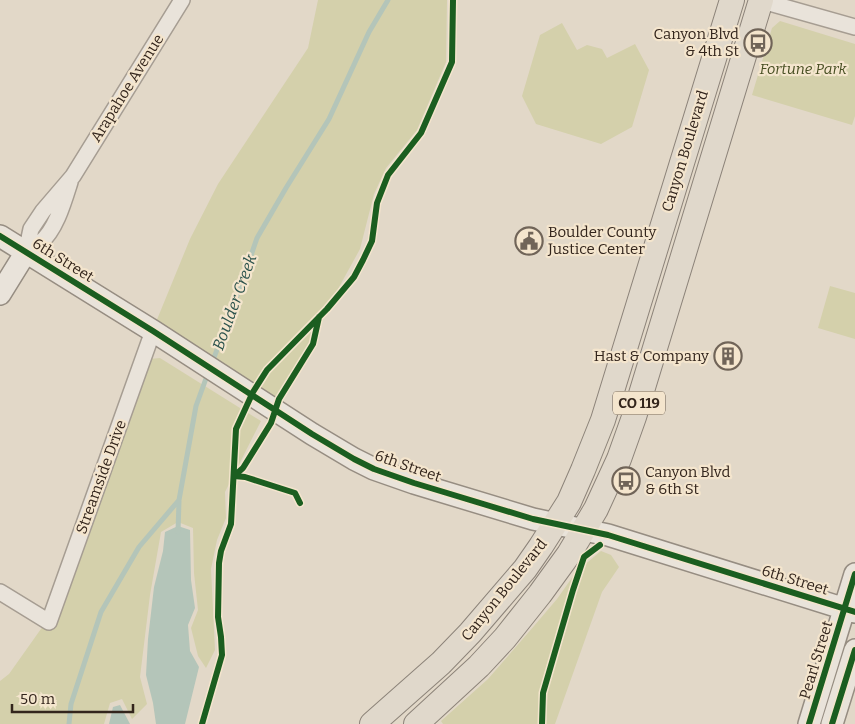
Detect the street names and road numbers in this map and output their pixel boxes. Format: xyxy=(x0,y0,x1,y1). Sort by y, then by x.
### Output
street label: Arapahoe Avenue xyxy=(87,31,167,145)
street label: Canyon Boulevard xyxy=(658,88,712,214)
street label: 6th Street xyxy=(29,234,97,286)
road number: CO 119 xyxy=(613,392,665,414)
street label: Streamside Drive xyxy=(72,418,130,536)
street label: 6th Street xyxy=(373,446,444,486)
street label: Canyon Boulevard xyxy=(457,535,551,645)
street label: 6th Street xyxy=(759,561,831,599)
street label: Pearl Street xyxy=(796,618,837,701)

